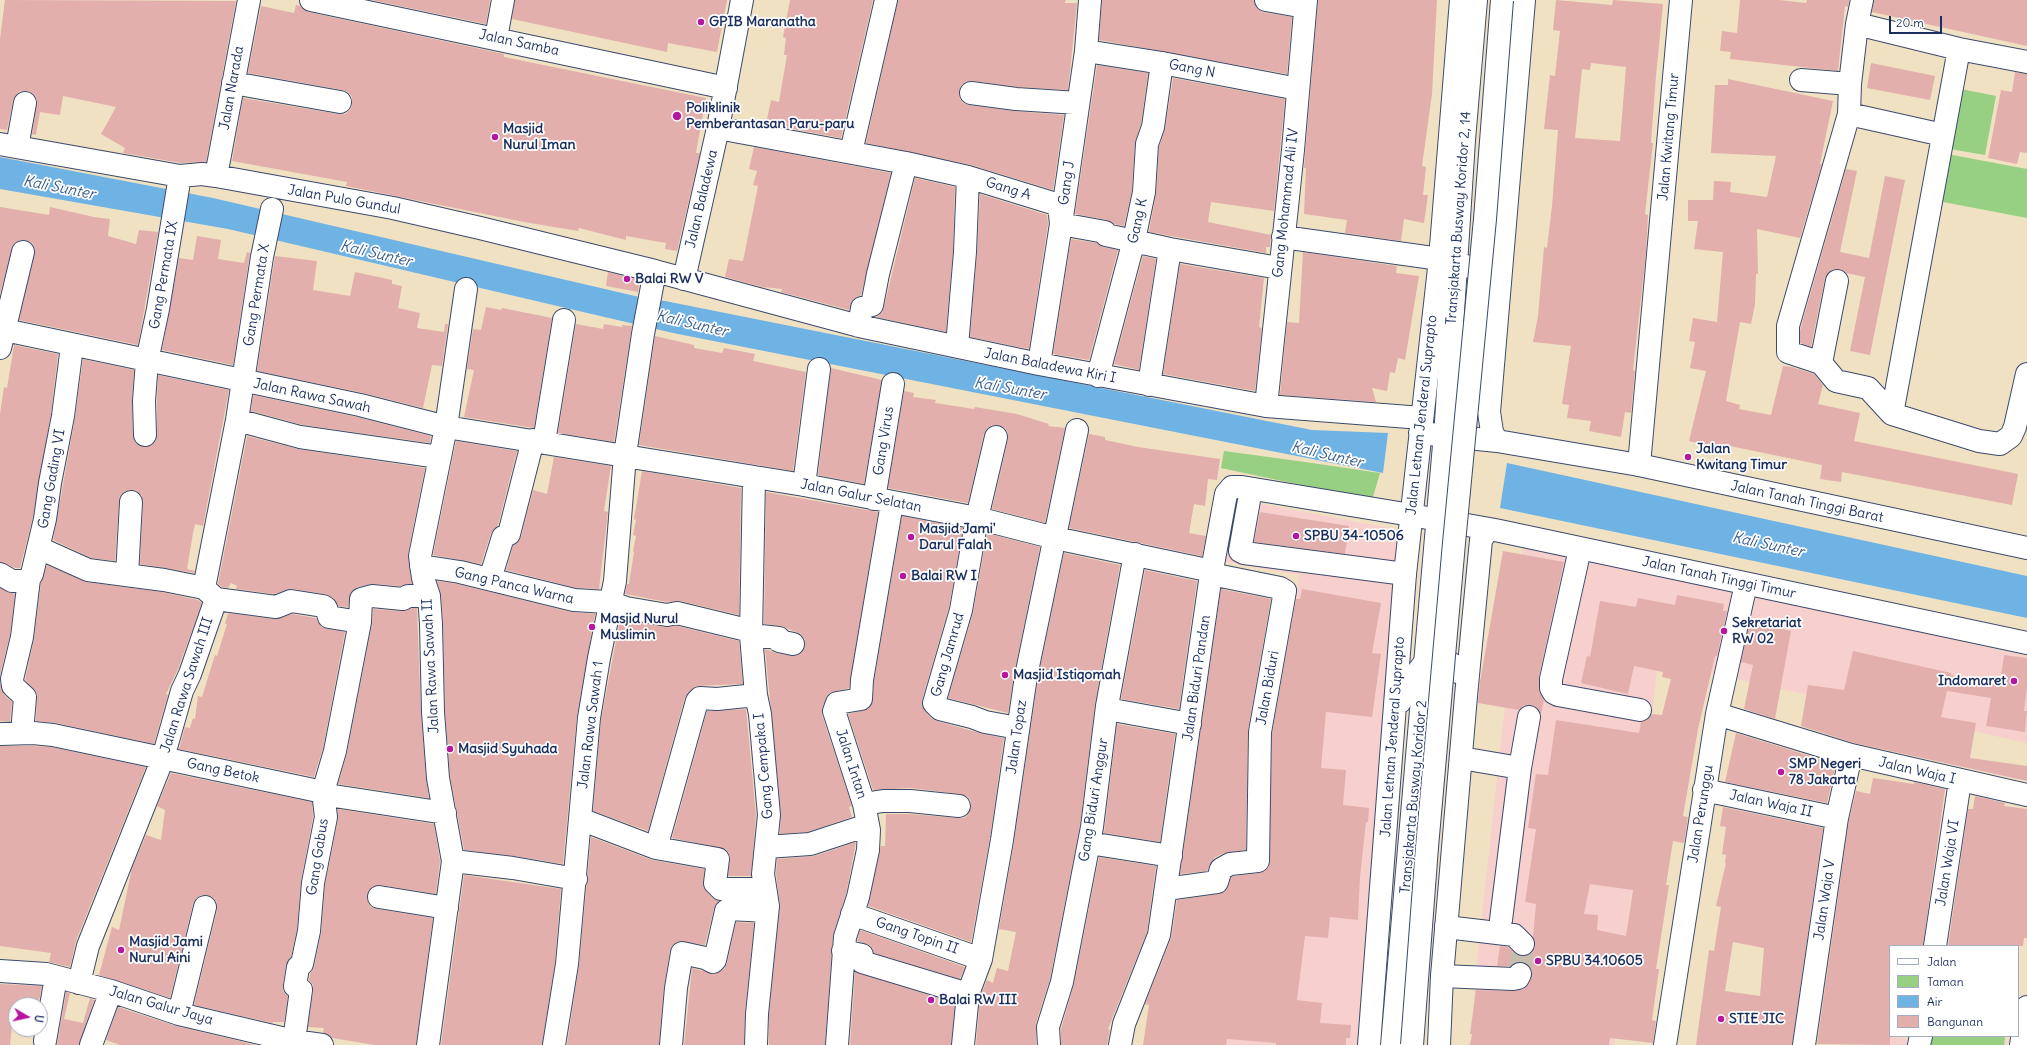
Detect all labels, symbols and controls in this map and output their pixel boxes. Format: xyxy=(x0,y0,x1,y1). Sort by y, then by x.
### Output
scale bar xyxy=(1891,8,1944,34)
place label: GPIB Maranatha xyxy=(709,14,816,30)
text: 20 m xyxy=(1896,15,1924,30)
marker: GPIB Maranatha xyxy=(696,17,706,27)
street label: Jalan Samba xyxy=(477,26,561,60)
street label: Jalan Narada xyxy=(216,45,248,131)
street label: Gang N xyxy=(1167,56,1217,82)
street label: Jalan Kwitang Timur xyxy=(1655,72,1683,202)
place label: Poliklinik Pemberantasan Paru-paru xyxy=(686,100,855,132)
marker: Poliklinik Pemberantasan Paru-paru xyxy=(671,110,683,122)
street label: Transjakarta Busway Koridor 2, 14 xyxy=(1443,111,1475,325)
place label: Masjid Nurul Iman xyxy=(503,121,575,154)
street label: Gang Mohammad Ali IV xyxy=(1270,128,1302,278)
marker: Masjid Nurul Iman xyxy=(490,132,500,142)
street label: Jalan Baladewa xyxy=(683,148,721,250)
street label: Gang J xyxy=(1056,160,1078,206)
water label: Kali Sunter xyxy=(22,172,96,204)
street label: Gang A xyxy=(983,174,1033,204)
street label: Jalan Pulo Gundul xyxy=(286,182,402,218)
street label: Gang K xyxy=(1125,197,1151,245)
street label: Gang Permata IX xyxy=(146,220,182,330)
water label: Kali Sunter xyxy=(339,237,413,271)
street label: Gang Permata X xyxy=(241,243,273,347)
place label: Balai RW V xyxy=(635,271,703,287)
marker: Balai RW V xyxy=(622,274,632,284)
water label: Kali Sunter xyxy=(655,307,729,341)
street label: Jalan Letnan Jenderal Suprapto xyxy=(1403,314,1441,516)
street label: Jalan Baladewa Kiri I xyxy=(983,345,1117,387)
water label: Kali Sunter xyxy=(973,374,1047,404)
street label: Jalan Rawa Sawah xyxy=(252,375,372,417)
street label: Gang Virus xyxy=(870,405,898,477)
street label: Gang Gading VI xyxy=(35,428,69,530)
water label: Kali Sunter xyxy=(1290,438,1364,472)
place label: Jalan Kwitang Timur xyxy=(1696,441,1787,474)
marker: Jalan Kwitang Timur xyxy=(1683,452,1693,462)
street label: Jalan Galur Selatan xyxy=(799,476,923,516)
street label: Jalan Tanah Tinggi Barat xyxy=(1729,478,1885,526)
place label: Masjid Jami' Darul Falah xyxy=(919,521,996,554)
place label: SPBU 34-10506 xyxy=(1304,528,1404,544)
water label: Kali Sunter xyxy=(1731,529,1805,561)
marker: SPBU 34-10506 xyxy=(1291,531,1301,541)
marker: Masjid Jami' Darul Falah xyxy=(906,532,916,542)
street label: Jalan Tanah Tinggi Timur xyxy=(1641,553,1797,603)
street label: Gang Panca Warna xyxy=(453,564,575,608)
place label: Balai RW I xyxy=(911,568,977,584)
marker: Balai RW I xyxy=(898,571,908,581)
street label: Jalan Rawa Sawah II xyxy=(419,598,443,734)
place label: Masjid Nurul Muslimin xyxy=(600,611,678,644)
street label: Gang Jamrud xyxy=(928,611,968,699)
street label: Jalan Biduri Pandan xyxy=(1180,614,1214,742)
street label: Jalan Rawa Sawah III xyxy=(157,615,217,755)
place label: Sekretariat RW 02 xyxy=(1732,615,1802,648)
marker: Masjid Nurul Muslimin xyxy=(587,622,597,632)
marker: Sekretariat RW 02 xyxy=(1719,626,1729,636)
street label: Jalan Letnan Jenderal Suprapto xyxy=(1378,636,1408,838)
street label: Jalan Biduri xyxy=(1253,650,1283,726)
street label: Jalan Rawa Sawah 1 xyxy=(575,660,607,790)
place label: Masjid Istiqomah xyxy=(1013,667,1121,683)
marker: Masjid Istiqomah xyxy=(1000,670,1010,680)
place label: Indomaret xyxy=(1938,673,2006,689)
marker: Indomaret xyxy=(2009,676,2019,686)
street label: Jalan Topaz xyxy=(1003,699,1031,775)
street label: Transjakarta Busway Koridor 2 xyxy=(1397,700,1431,894)
street label: Gang Cempaka I xyxy=(751,712,777,820)
street label: Jalan Intan xyxy=(832,727,870,801)
street label: Gang Biduri Anggur xyxy=(1076,737,1112,863)
place label: Masjid Syuhada xyxy=(458,741,558,757)
marker: Masjid Syuhada xyxy=(445,744,455,754)
street label: Jalan Waja I xyxy=(1877,754,1957,788)
street label: Gang Betok xyxy=(185,755,261,787)
place label: SMP Negeri 78 Jakarta xyxy=(1789,756,1861,788)
street label: Jalan Perunggu xyxy=(1685,764,1717,864)
marker: SMP Negeri 78 Jakarta xyxy=(1776,767,1786,777)
street label: Jalan Waja II xyxy=(1728,787,1814,821)
street label: Gang Gabus xyxy=(304,817,332,897)
street label: Jalan Waja VI xyxy=(1933,819,1963,907)
street label: Jalan Waja V xyxy=(1811,859,1839,941)
street label: Gang Topin II xyxy=(873,914,961,958)
place label: Masjid Jami Nurul Aini xyxy=(129,934,203,966)
marker: Masjid Jami Nurul Aini xyxy=(116,945,126,955)
legend xyxy=(1889,945,2019,1037)
place label: SPBU 34.10605 xyxy=(1546,953,1643,969)
text: Jalan xyxy=(1927,954,1956,969)
marker: SPBU 34.10605 xyxy=(1533,956,1543,966)
text: Taman xyxy=(1927,974,1964,989)
street label: Jalan Galur Jaya xyxy=(107,983,215,1029)
place label: Balai RW III xyxy=(939,992,1017,1008)
text: Air xyxy=(1927,994,1942,1009)
marker: Balai RW III xyxy=(926,995,936,1005)
north arrow xyxy=(8,997,48,1037)
place label: STIE JIC xyxy=(1729,1011,1784,1027)
text: U xyxy=(31,1014,46,1024)
marker: STIE JIC xyxy=(1716,1014,1726,1024)
text: Bangunan xyxy=(1927,1014,1983,1029)

